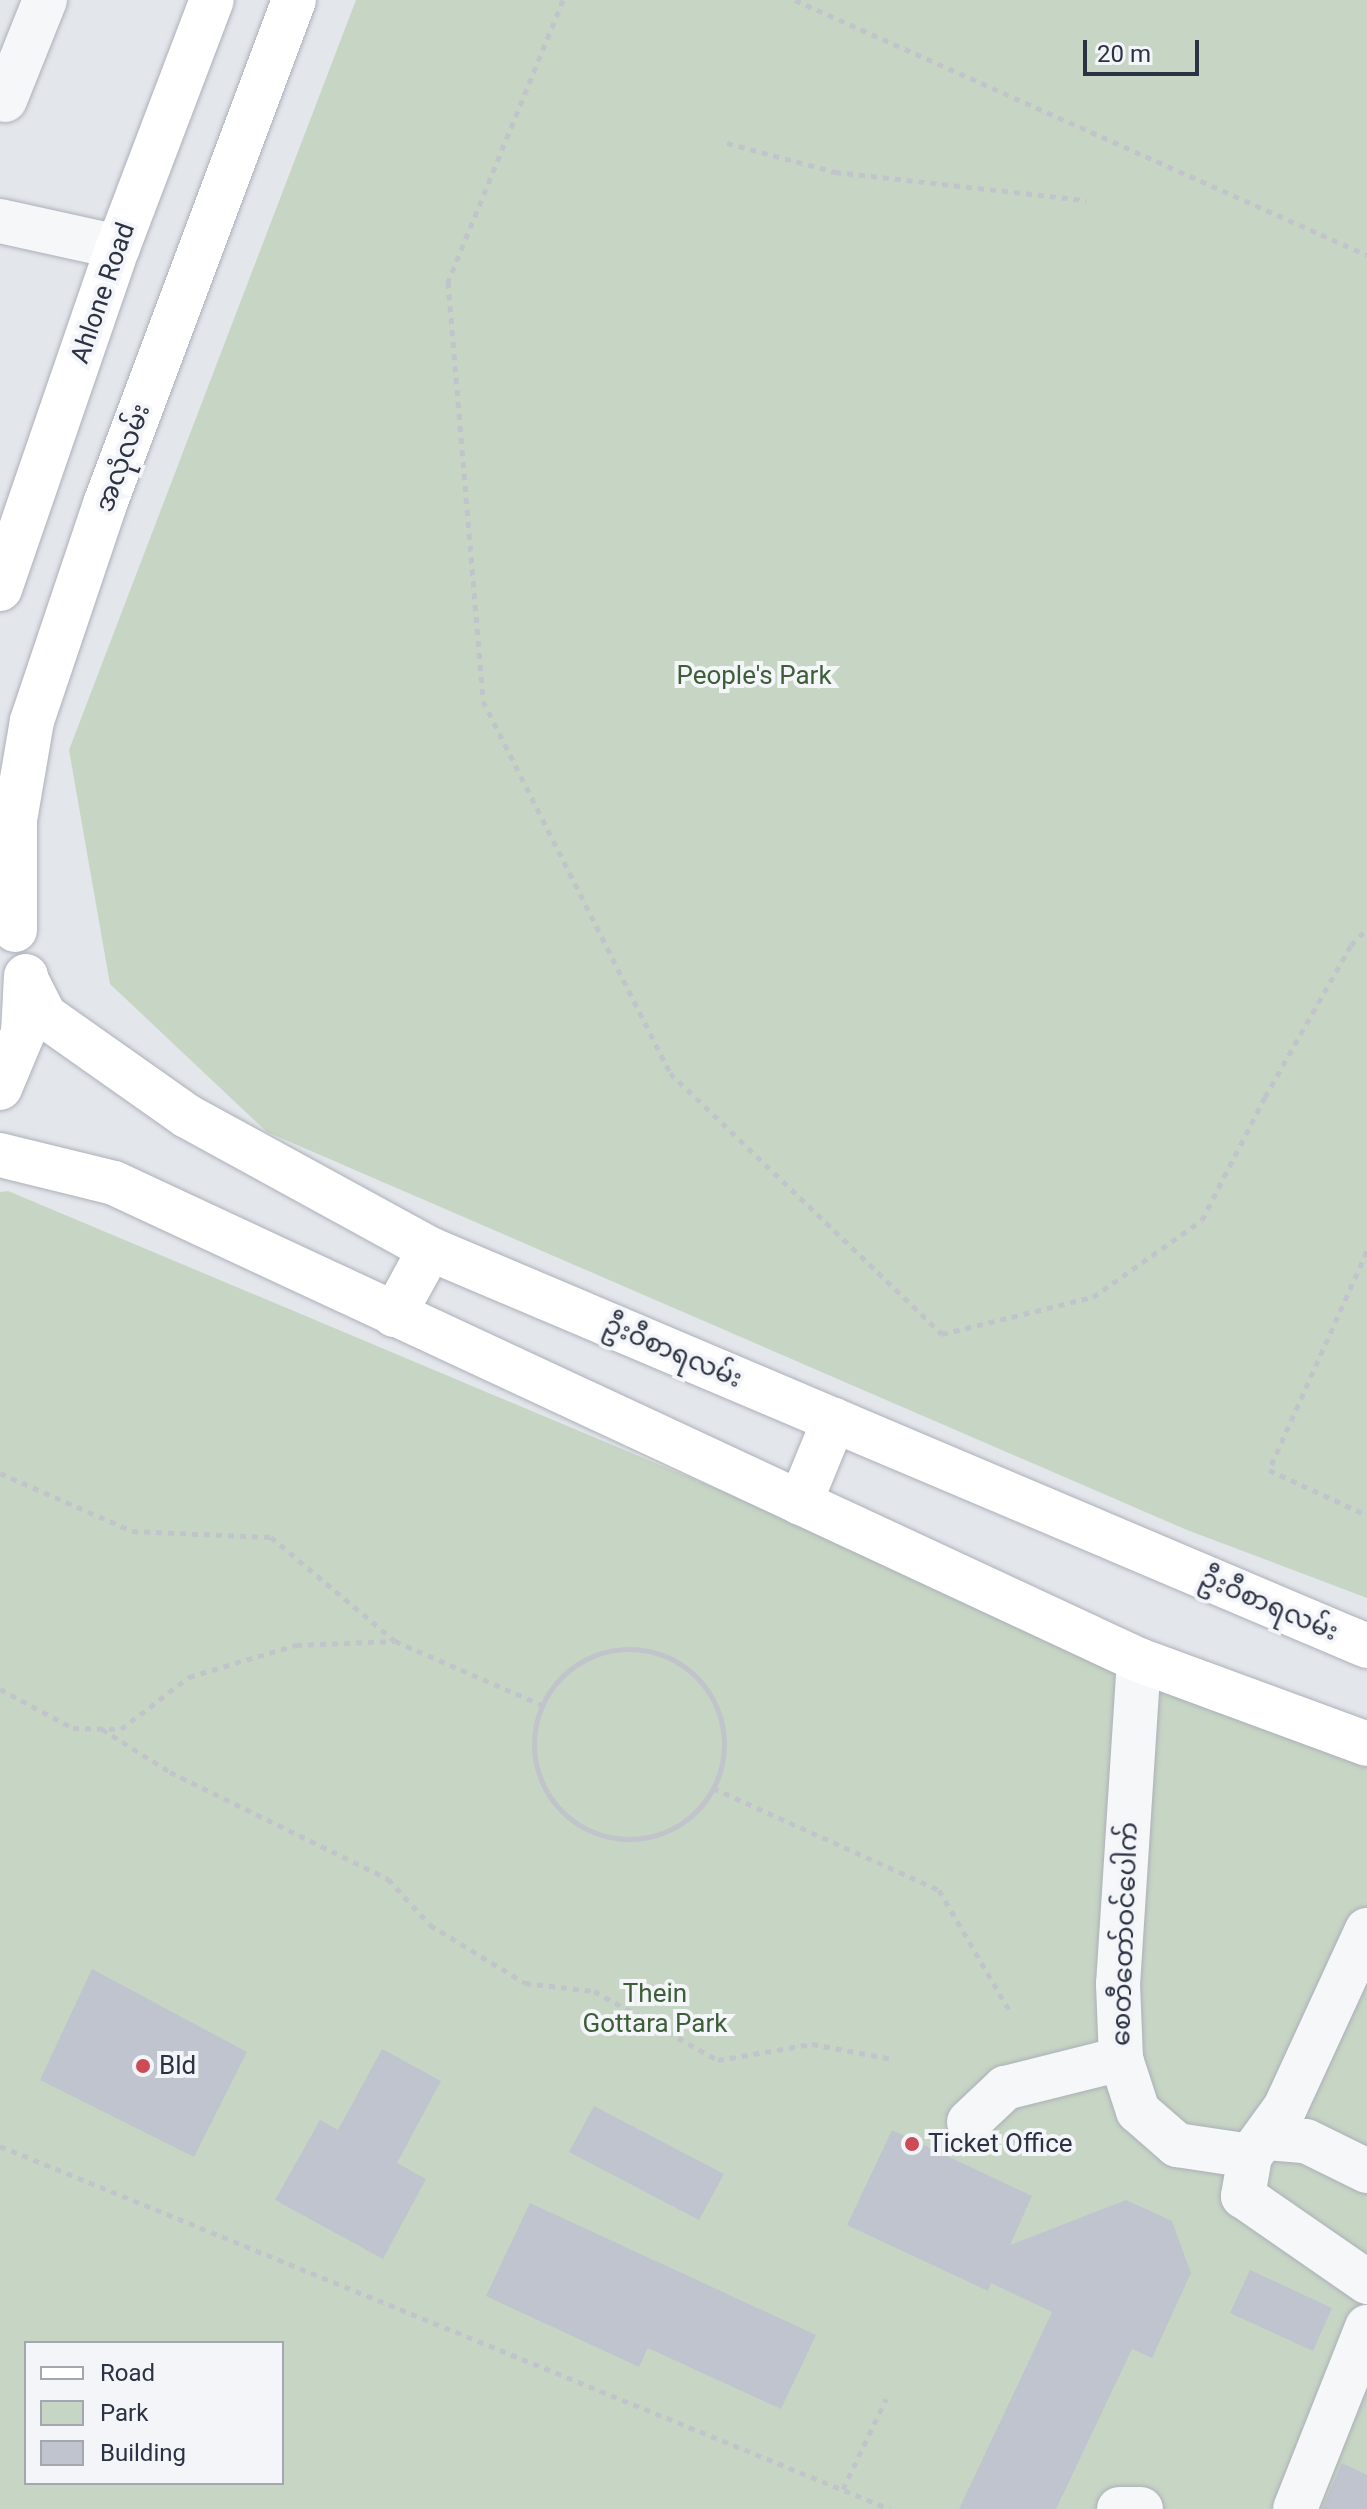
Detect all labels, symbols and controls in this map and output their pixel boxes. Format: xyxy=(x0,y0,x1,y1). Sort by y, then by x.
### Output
scale bar xyxy=(1087,24,1203,74)
text: 20 m xyxy=(1097,40,1151,68)
street label: Ahlone Road xyxy=(64,219,142,367)
street label: အလုံလမ်း xyxy=(89,400,157,516)
park label: People's Park xyxy=(676,660,832,692)
street label: ဦးဝီစာရလမ်း xyxy=(599,1309,747,1395)
street label: ဦးဝီစာရလမ်း xyxy=(1195,1562,1343,1648)
street label: စေတီတော်ဝင်ပေါက် xyxy=(1105,1821,1145,2047)
park label: Thein Gottara Park xyxy=(583,1978,727,2040)
place label: Bld xyxy=(159,2050,196,2082)
marker: Bld xyxy=(134,2057,152,2075)
place label: Ticket Office xyxy=(928,2128,1073,2160)
marker: Ticket Office xyxy=(903,2135,921,2153)
legend xyxy=(24,2341,284,2485)
text: Road xyxy=(100,2359,155,2387)
text: Park xyxy=(100,2399,148,2427)
text: Building xyxy=(100,2439,186,2467)

